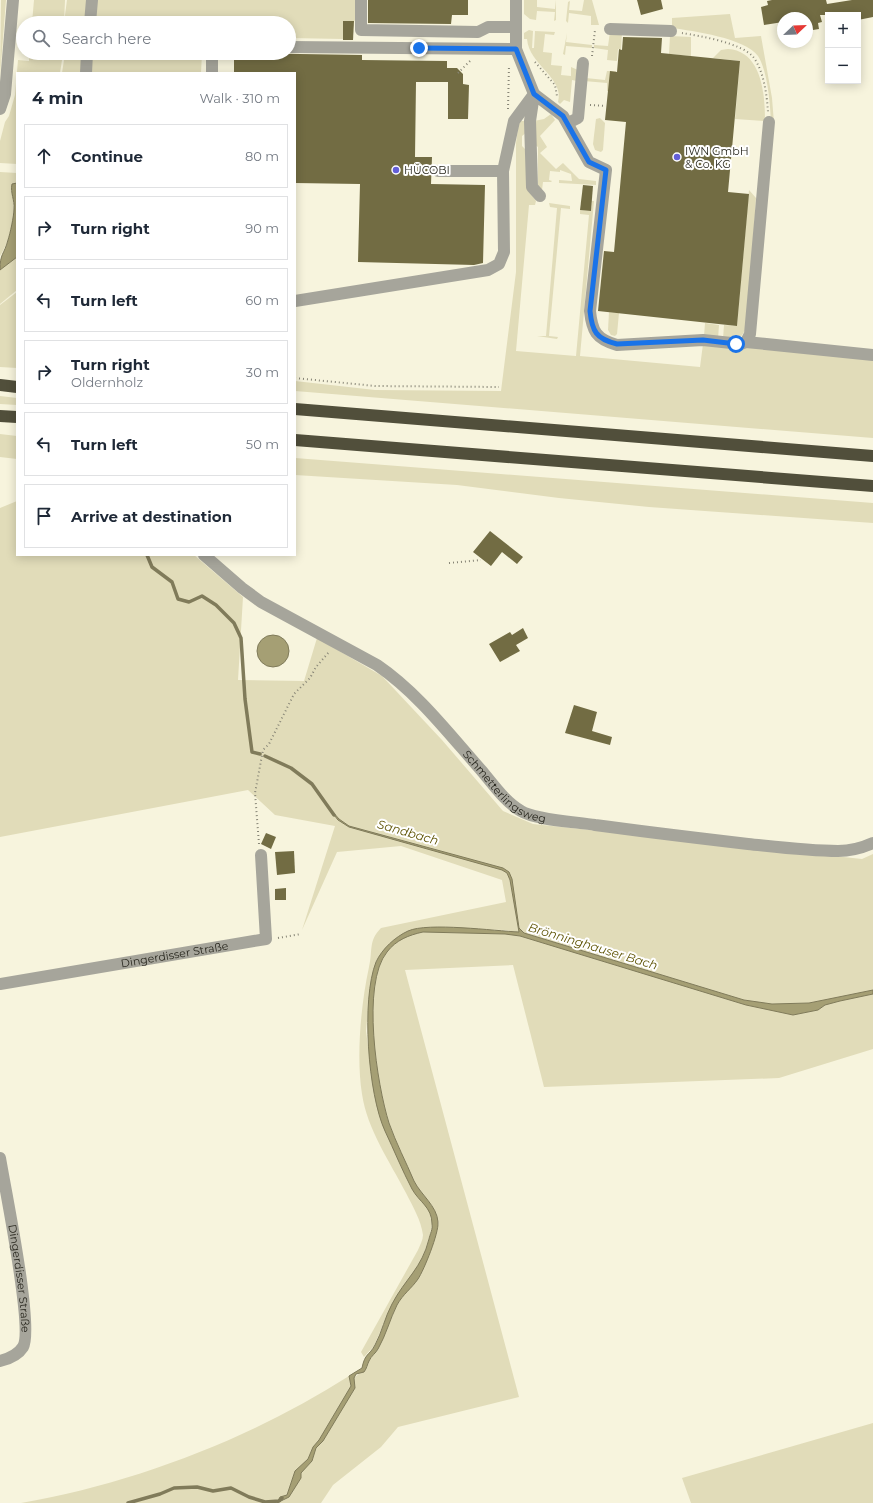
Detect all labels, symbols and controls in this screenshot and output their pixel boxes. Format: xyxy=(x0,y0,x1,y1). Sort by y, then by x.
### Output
north arrow xyxy=(777,12,813,48)
map controls xyxy=(825,12,861,84)
button: + xyxy=(825,12,861,48)
search box xyxy=(16,16,296,60)
icon: search xyxy=(30,27,52,49)
text: Search here xyxy=(62,29,151,48)
route end xyxy=(410,39,428,57)
button: − xyxy=(825,48,861,84)
text: 4 min xyxy=(32,88,83,108)
text: Walk · 310 m xyxy=(199,90,280,106)
place label: IWN GmbH & Co. KG xyxy=(685,144,749,171)
icon: ahead xyxy=(33,145,55,167)
text: Continue xyxy=(71,147,143,166)
text: 80 m xyxy=(245,148,279,164)
marker: IWN GmbH & Co. KG xyxy=(672,152,682,162)
place label: HÜCOBI xyxy=(404,163,450,177)
marker: HÜCOBI xyxy=(391,165,401,175)
icon: right xyxy=(33,217,55,239)
text: Turn right xyxy=(71,219,150,238)
text: 90 m xyxy=(245,220,279,236)
icon: left xyxy=(33,289,55,311)
text: Turn left xyxy=(71,291,138,310)
text: 60 m xyxy=(245,292,279,308)
route start xyxy=(727,335,745,353)
text: Turn right xyxy=(71,355,150,374)
icon: right xyxy=(33,361,55,383)
text: 30 m xyxy=(246,364,279,380)
text: Oldernholz xyxy=(71,374,143,390)
icon: left xyxy=(33,433,55,455)
text: Turn left xyxy=(71,435,138,454)
text: 50 m xyxy=(246,436,279,452)
icon: arrive xyxy=(33,505,55,527)
text: Arrive at destination xyxy=(71,507,232,526)
street label: Schmetterlingsweg xyxy=(460,747,547,826)
water label: Sandbach xyxy=(376,816,440,848)
water label: Brönninghauser Bach xyxy=(527,919,659,973)
street label: Dingerdisser Straße xyxy=(120,938,230,970)
street label: Dingerdisser Straße xyxy=(5,1223,32,1333)

